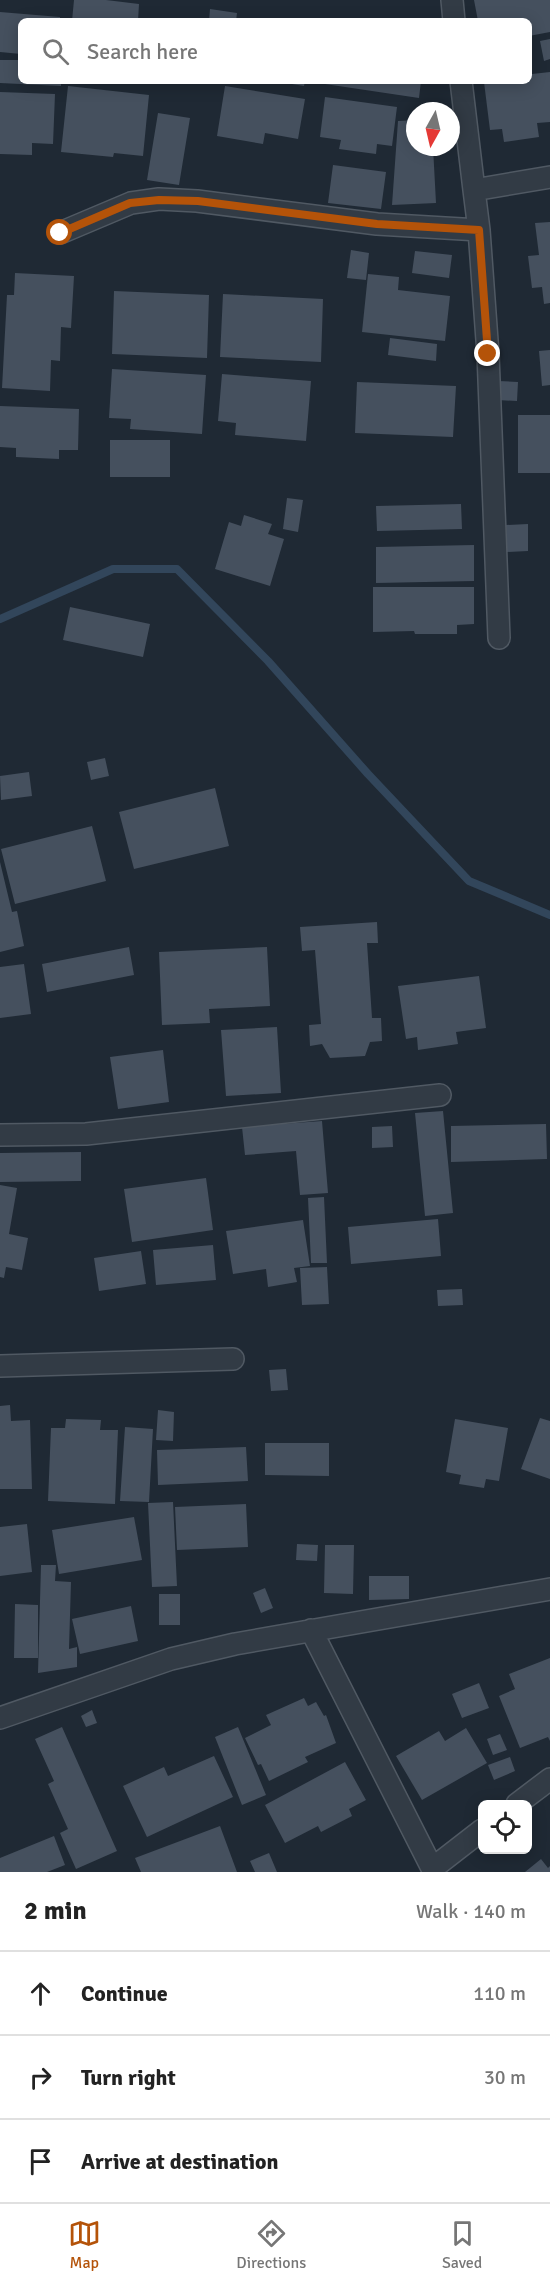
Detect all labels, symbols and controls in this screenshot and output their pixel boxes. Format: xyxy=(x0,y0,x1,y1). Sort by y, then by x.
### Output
search box xyxy=(18,18,532,84)
icon: search xyxy=(39,35,72,68)
text: Search here xyxy=(87,38,198,65)
north arrow xyxy=(406,102,460,156)
route start xyxy=(46,219,72,245)
route end xyxy=(474,340,500,366)
map controls xyxy=(478,1800,532,1854)
button: locate xyxy=(478,1800,532,1854)
text: 2 min xyxy=(24,1895,87,1927)
text: Walk · 140 m xyxy=(416,1899,526,1924)
icon: ahead xyxy=(24,1977,57,2010)
text: Continue xyxy=(81,1980,168,2007)
text: 110 m xyxy=(473,1981,526,2006)
icon: right xyxy=(24,2061,57,2094)
text: Turn right xyxy=(81,2064,176,2091)
text: 30 m xyxy=(484,2065,526,2090)
icon: arrive xyxy=(24,2145,57,2178)
text: Arrive at destination xyxy=(81,2148,278,2175)
tab: Map xyxy=(68,2217,101,2273)
tab: Directions xyxy=(236,2217,306,2273)
tab: Saved xyxy=(442,2217,482,2273)

